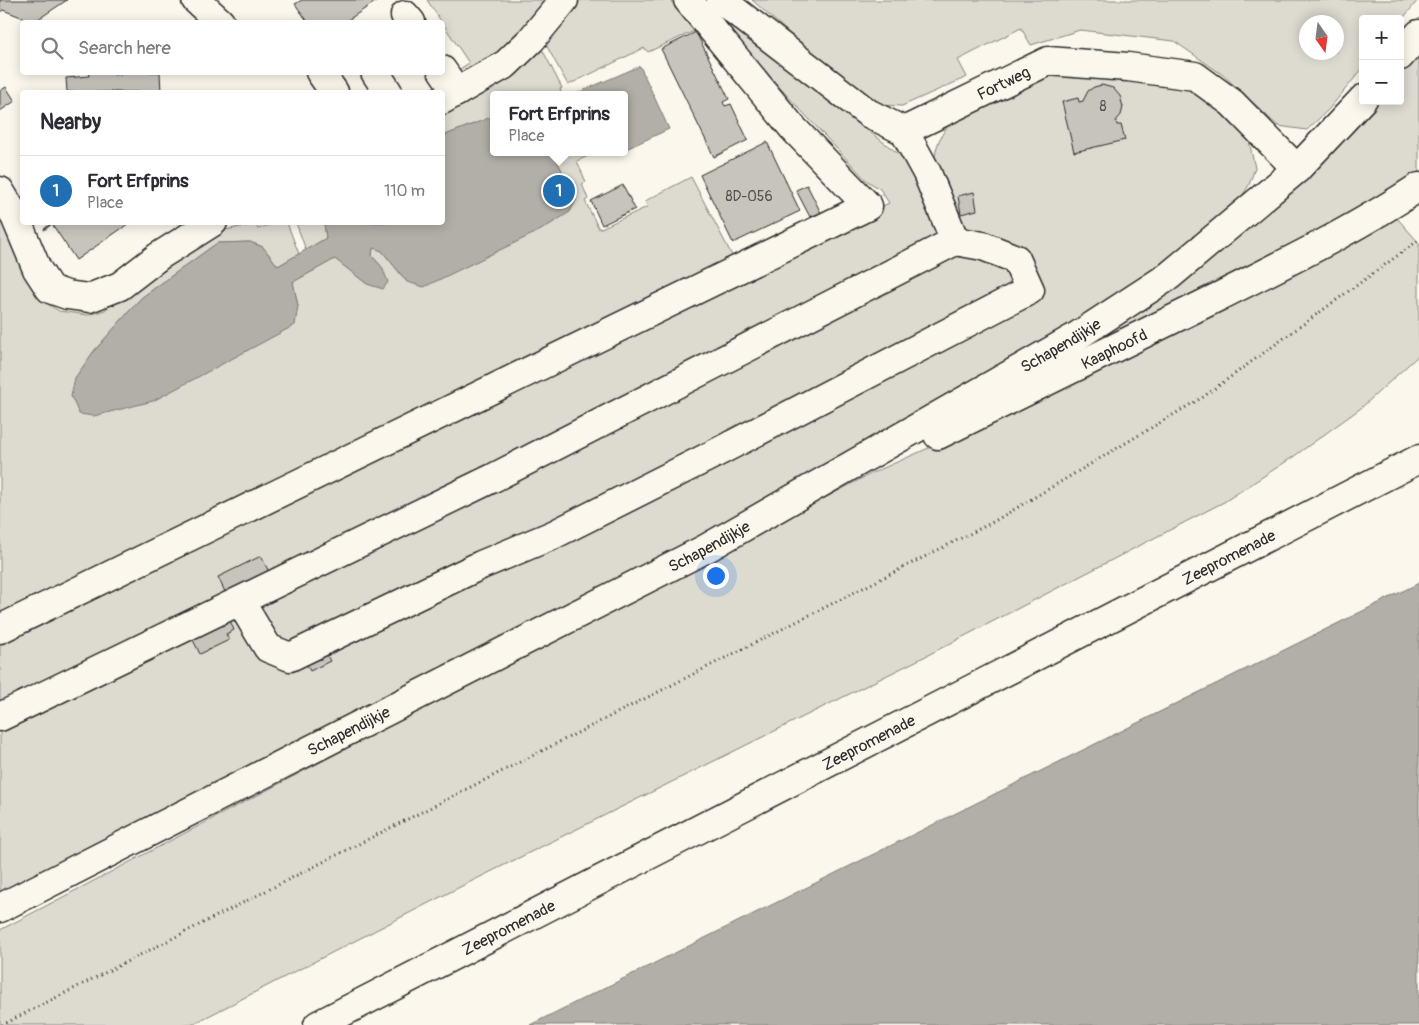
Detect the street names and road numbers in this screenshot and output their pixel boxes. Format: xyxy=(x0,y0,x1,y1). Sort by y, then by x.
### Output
street label: Fortweg xyxy=(974,62,1033,105)
street label: Schapendijkje xyxy=(1017,314,1105,377)
street label: Kaaphoofd xyxy=(1078,325,1151,374)
street label: Schapendijkje xyxy=(665,516,754,577)
street label: Zeepromenade xyxy=(1179,525,1279,590)
street label: Schapendijkje xyxy=(304,702,394,761)
street label: Zeepromenade xyxy=(819,711,919,775)
street label: Zeepromenade xyxy=(459,896,559,960)

